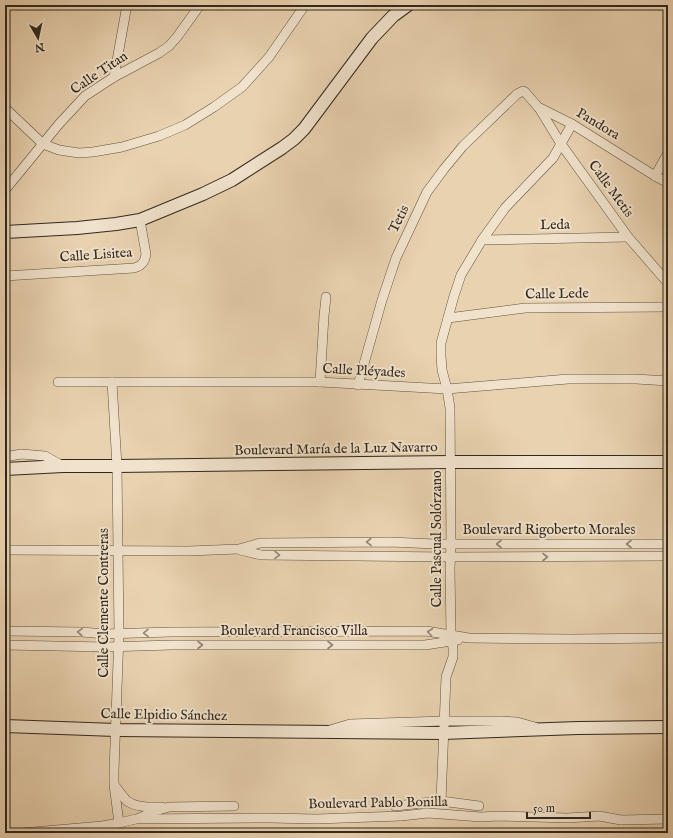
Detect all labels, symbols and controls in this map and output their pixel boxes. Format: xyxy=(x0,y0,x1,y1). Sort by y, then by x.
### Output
north arrow xyxy=(18,18,58,58)
text: N xyxy=(33,39,46,55)
street label: Calle Titan xyxy=(67,47,132,99)
street label: Pandora xyxy=(573,104,624,144)
street label: Calle Metis xyxy=(584,157,638,221)
street label: Tetis xyxy=(385,202,413,236)
street label: Leda xyxy=(540,216,571,234)
street label: Calle Lisitea xyxy=(59,243,134,267)
street label: Calle Lede xyxy=(525,284,589,304)
street label: Calle Pléyades xyxy=(322,360,406,382)
street label: Boulevard María de la Luz Navarro xyxy=(234,438,438,460)
street label: Calle Pascual Solórzano xyxy=(428,470,446,607)
street label: Boulevard Rigoberto Morales xyxy=(463,521,635,539)
street label: Calle Clemente Contreras xyxy=(95,528,113,678)
one-way arrow xyxy=(366,538,372,546)
one-way arrow xyxy=(496,540,502,548)
one-way arrow xyxy=(626,540,632,548)
one-way arrow xyxy=(274,551,280,559)
one-way arrow xyxy=(542,553,548,561)
street label: Boulevard Francisco Villa xyxy=(220,622,369,640)
one-way arrow xyxy=(77,627,83,636)
one-way arrow xyxy=(427,628,433,637)
one-way arrow xyxy=(143,629,149,637)
one-way arrow xyxy=(197,641,203,649)
one-way arrow xyxy=(327,641,333,649)
street label: Calle Elpidio Sánchez xyxy=(101,705,228,725)
street label: Boulevard Pablo Bonilla xyxy=(308,793,449,813)
scale bar xyxy=(527,794,590,820)
text: 50 m xyxy=(533,801,555,816)

